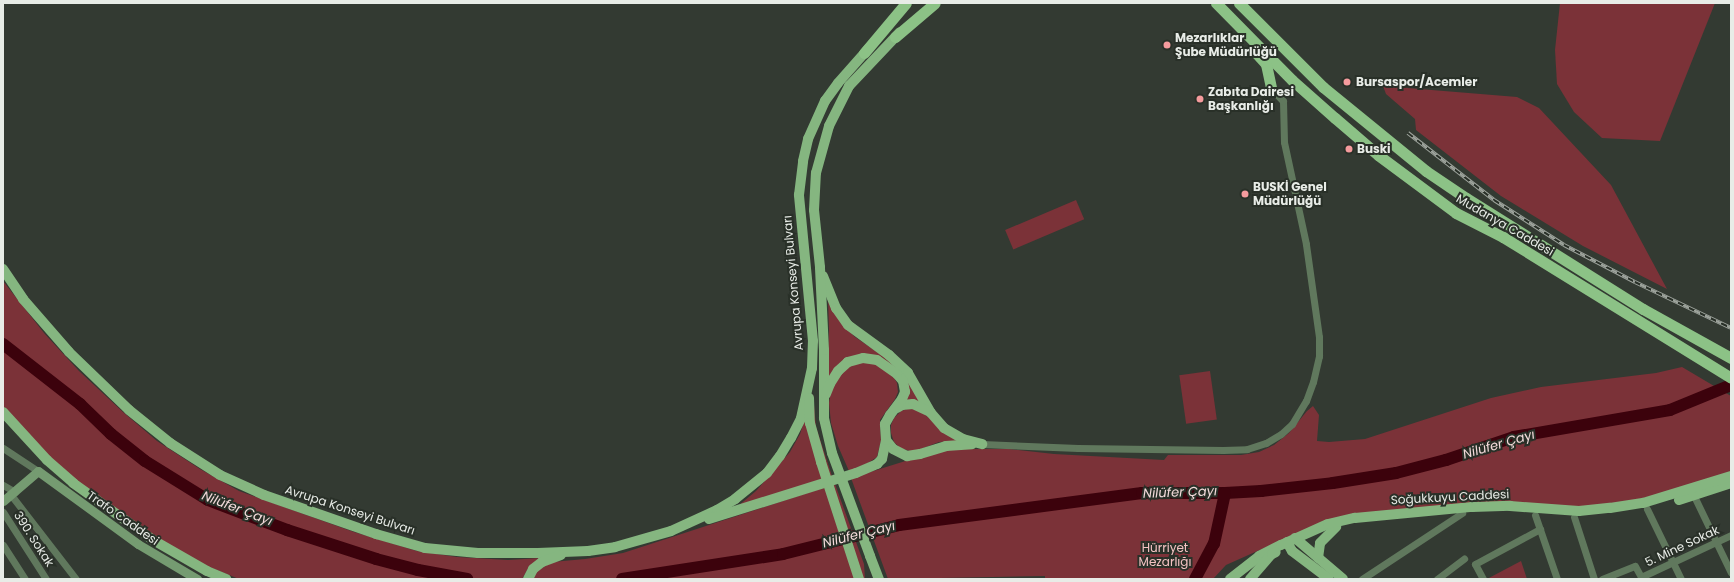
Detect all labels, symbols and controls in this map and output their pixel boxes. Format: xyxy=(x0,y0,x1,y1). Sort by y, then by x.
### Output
place label: Mezarlıklar Şube Müdürlüğü xyxy=(1175,31,1277,59)
marker: Mezarlıklar Şube Müdürlüğü xyxy=(1162,40,1172,50)
place label: Bursaspor/Acemler xyxy=(1356,75,1477,89)
marker: Bursaspor/Acemler xyxy=(1341,76,1353,88)
place label: Zabıta Dairesi Başkanlığı xyxy=(1208,85,1294,113)
marker: Zabıta Dairesi Başkanlığı xyxy=(1195,94,1205,104)
place label: Buski xyxy=(1357,142,1391,156)
marker: Buski xyxy=(1344,144,1354,154)
place label: BUSKİ Genel Müdürlüğü xyxy=(1253,180,1327,208)
marker: BUSKİ Genel Müdürlüğü xyxy=(1240,189,1250,199)
street label: Mudanya Caddesi xyxy=(1454,191,1556,259)
street label: Avrupa Konseyi Bulvarı xyxy=(780,215,806,351)
water label: Nilüfer Çayı xyxy=(1461,427,1537,463)
street label: Avrupa Konseyi Bulvarı xyxy=(283,482,417,538)
water label: Nilüfer Çayı xyxy=(1143,484,1217,502)
street label: Soğukkuyu Caddesi xyxy=(1390,487,1510,507)
street label: Trafo Caddesi xyxy=(84,488,162,548)
water label: Nilüfer Çayı xyxy=(200,488,274,530)
street label: 390. Sokak xyxy=(11,509,57,569)
water label: Nilüfer Çayı xyxy=(821,518,897,552)
street label: 5. Mine Sokak xyxy=(1643,523,1721,569)
park label: Hürriyet Mezarlığı xyxy=(1139,541,1191,569)

